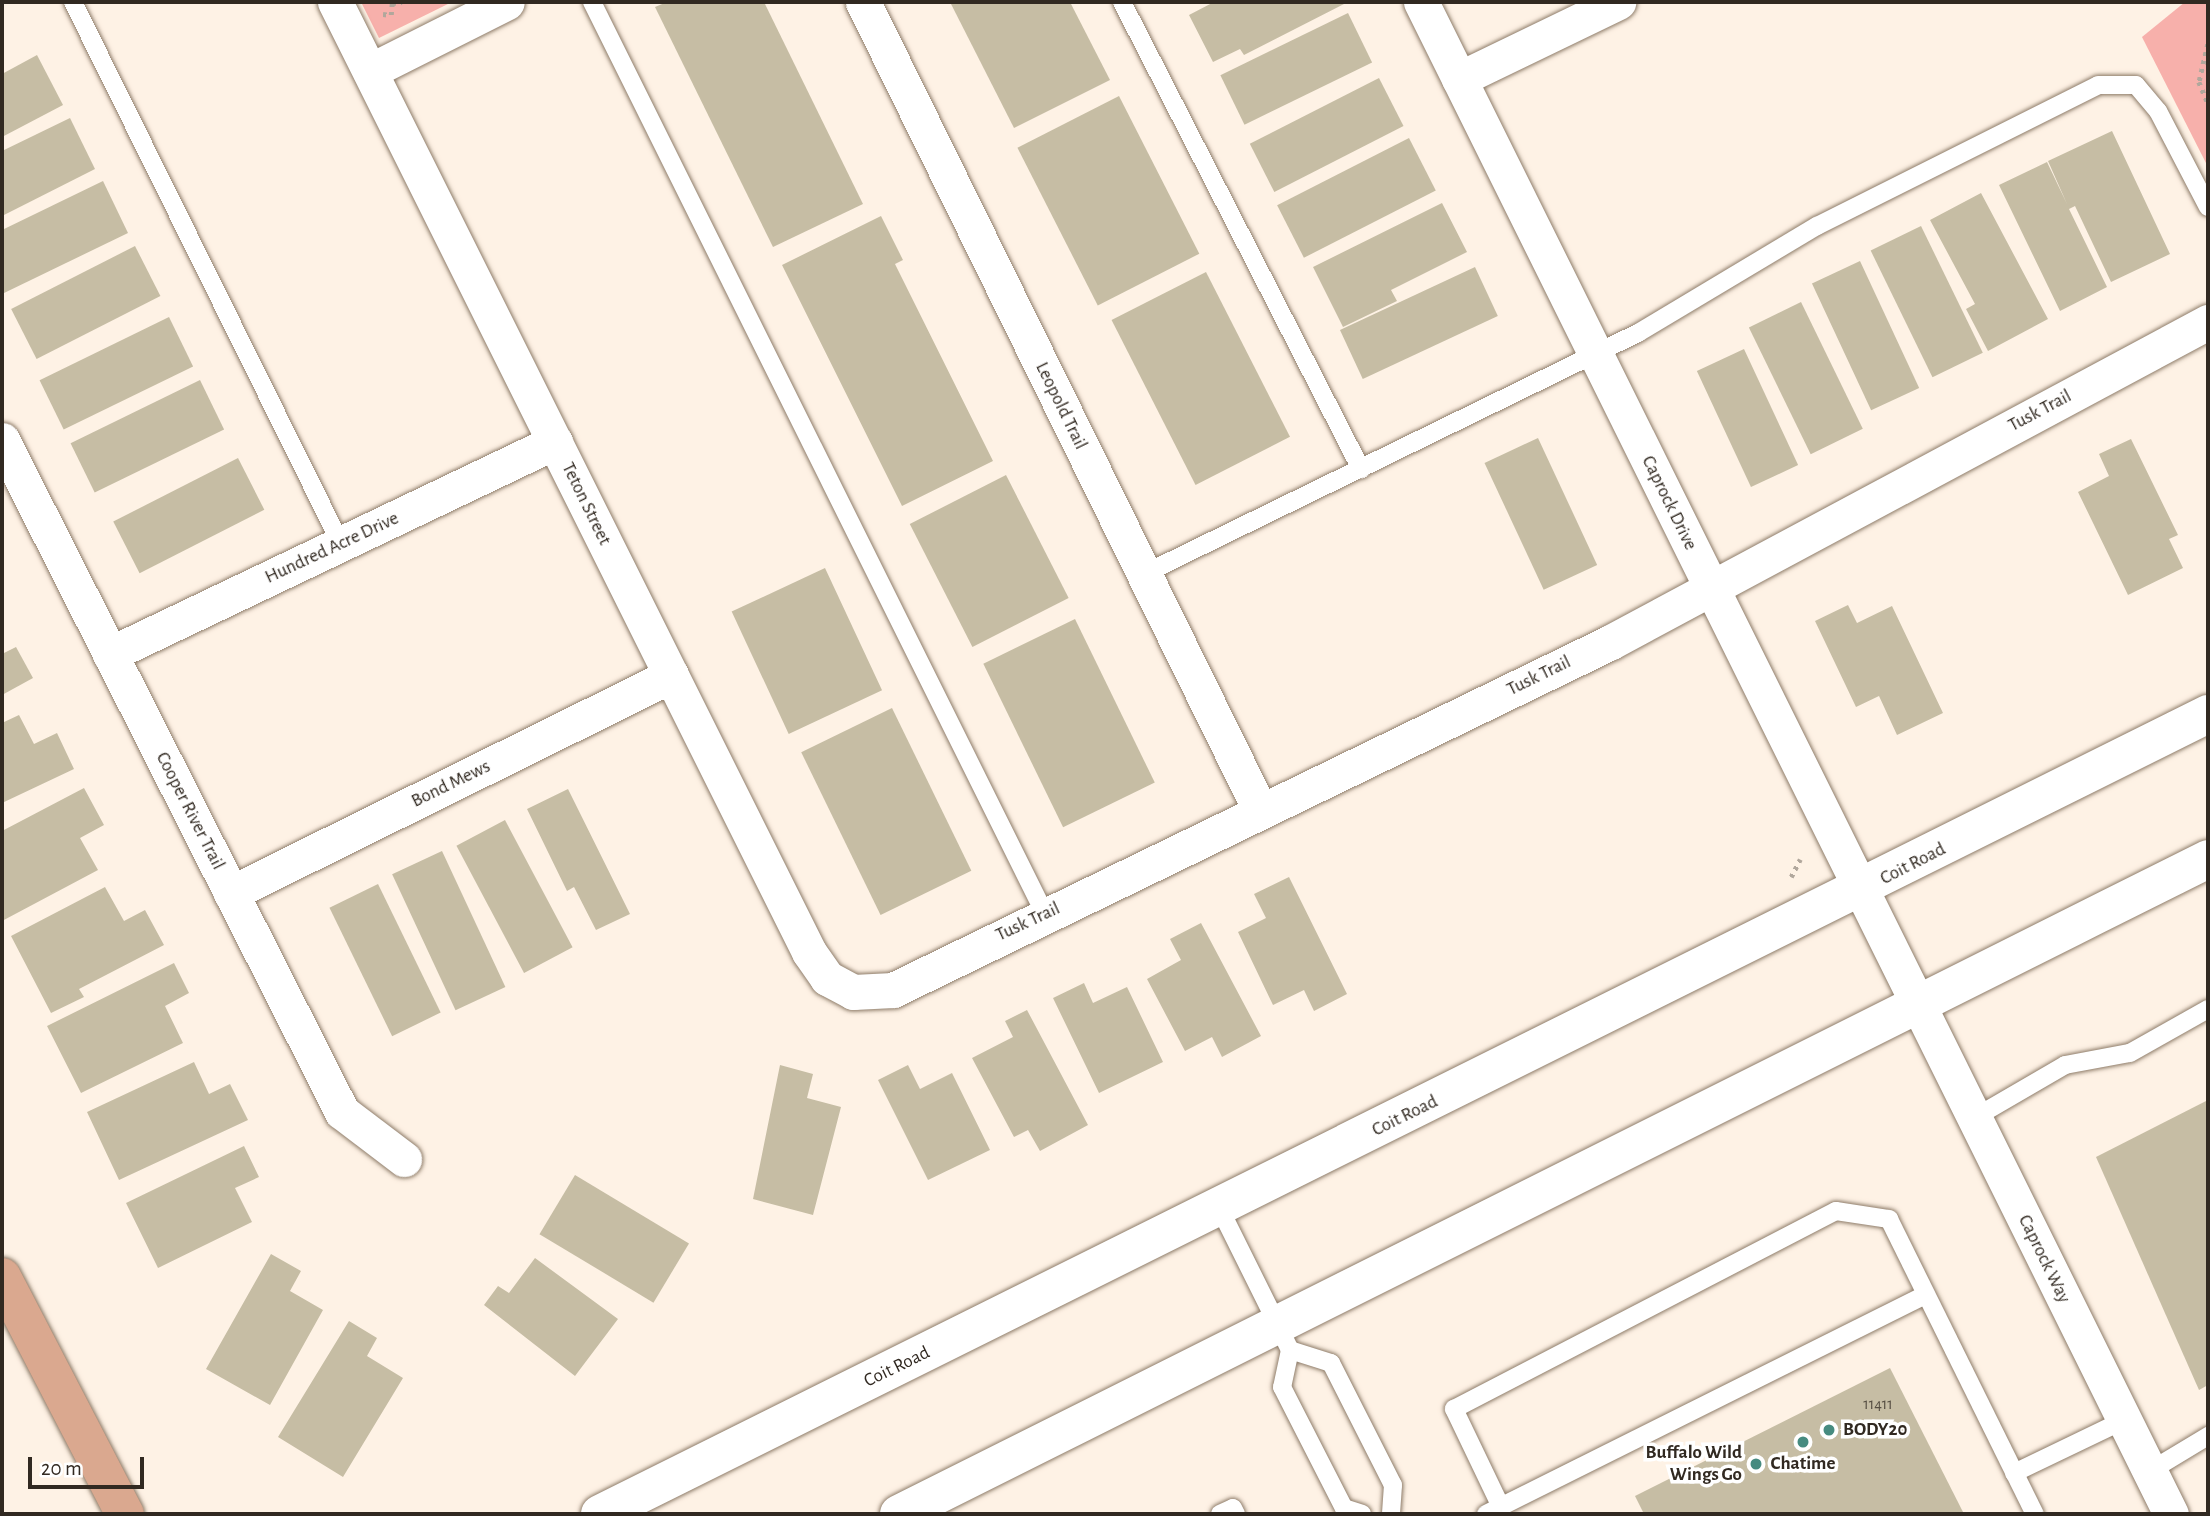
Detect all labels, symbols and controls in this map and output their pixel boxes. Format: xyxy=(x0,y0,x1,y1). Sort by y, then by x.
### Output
street label: Leopold Trail xyxy=(1030,359,1092,453)
street label: Tusk Trail xyxy=(2004,385,2076,437)
street label: Caprock Drive xyxy=(1636,452,1702,554)
street label: Teton Street xyxy=(556,459,616,549)
street label: Hundred Acre Drive xyxy=(261,507,403,589)
street label: Tusk Trail xyxy=(1503,651,1575,701)
street label: Cooper River Trail xyxy=(151,748,229,874)
street label: Bond Mews xyxy=(408,755,494,813)
street label: Coit Road xyxy=(1876,838,1950,890)
street label: Tusk Trail xyxy=(992,897,1064,947)
street label: Coit Road xyxy=(1368,1090,1442,1142)
street label: Caprock Way xyxy=(2013,1211,2075,1307)
street label: Coit Road xyxy=(860,1341,934,1393)
house number: 11411 xyxy=(1863,1394,1893,1414)
place label: BODY20 xyxy=(1843,1419,1907,1441)
marker: BODY20 xyxy=(1821,1422,1837,1438)
marker: Chatime xyxy=(1795,1434,1811,1450)
scale bar xyxy=(32,1442,147,1486)
place label: Buffalo Wild Wings Go xyxy=(1645,1442,1742,1486)
place label: Chatime xyxy=(1771,1453,1835,1475)
marker: Buffalo Wild Wings Go xyxy=(1748,1456,1764,1472)
text: 20 m xyxy=(41,1458,82,1479)

